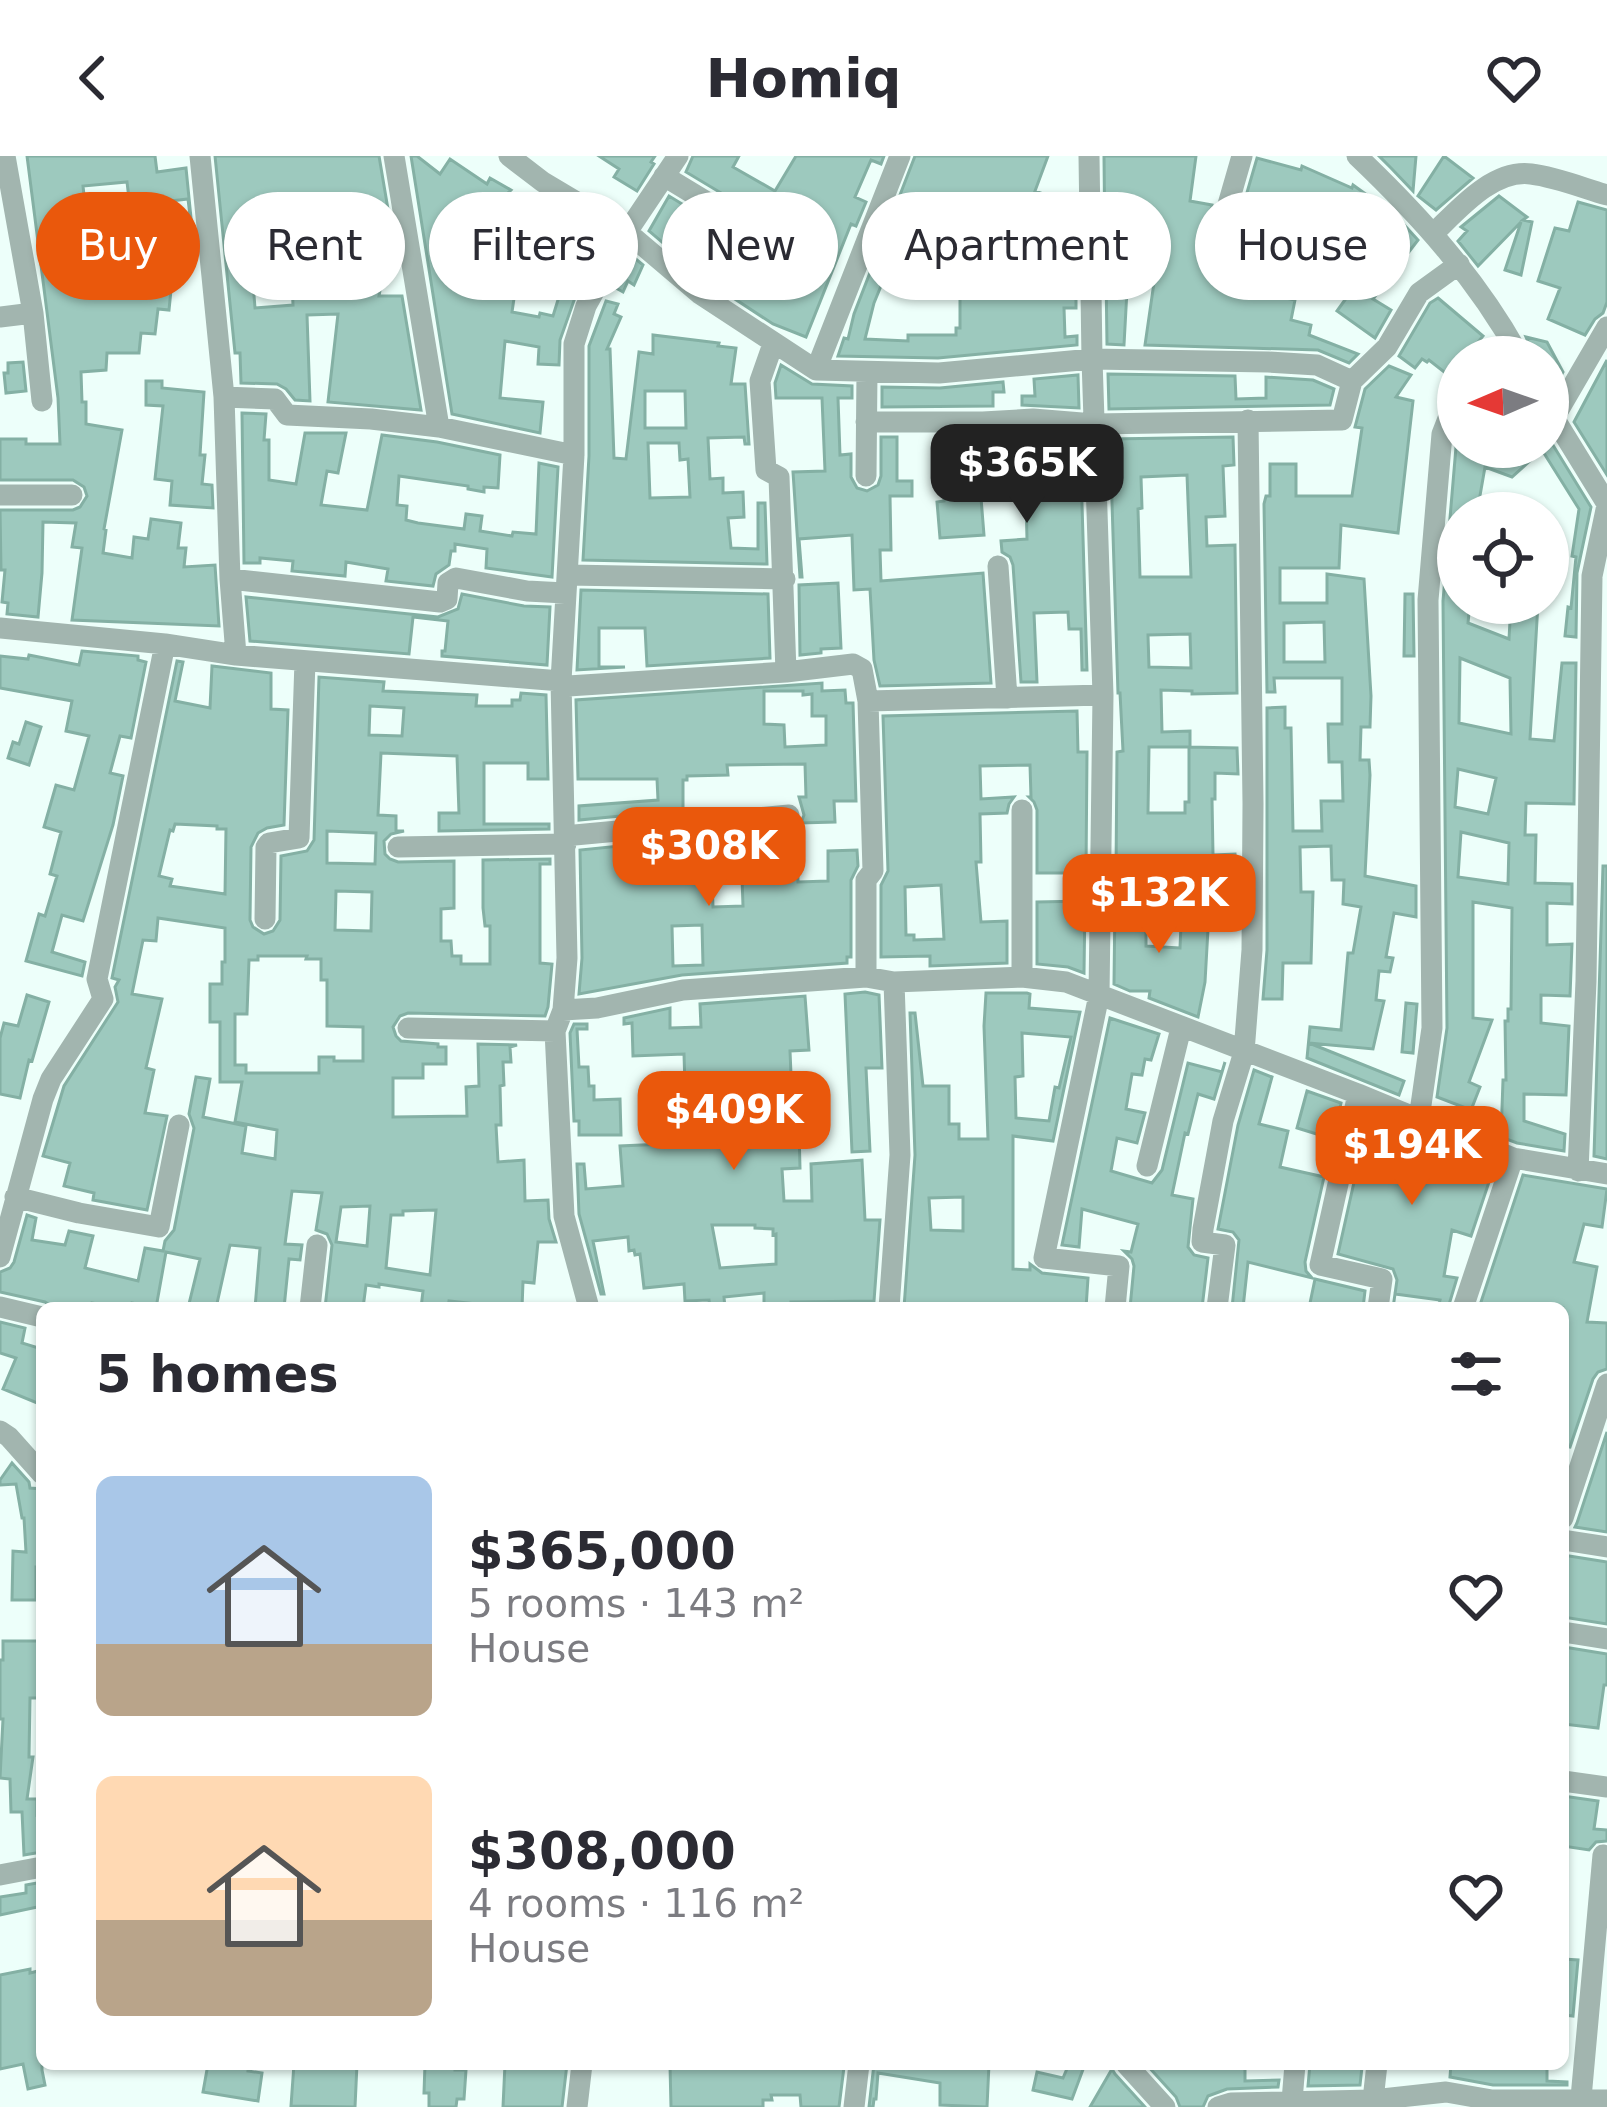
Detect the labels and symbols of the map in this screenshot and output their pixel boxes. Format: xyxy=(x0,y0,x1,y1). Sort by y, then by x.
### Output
north arrow xyxy=(1437,336,1569,468)
pin: $365K xyxy=(943,424,1111,526)
pin: $308K xyxy=(625,807,793,909)
pin: $132K xyxy=(1075,854,1243,956)
pin: $409K xyxy=(650,1071,818,1173)
pin: $194K xyxy=(1328,1106,1496,1208)

